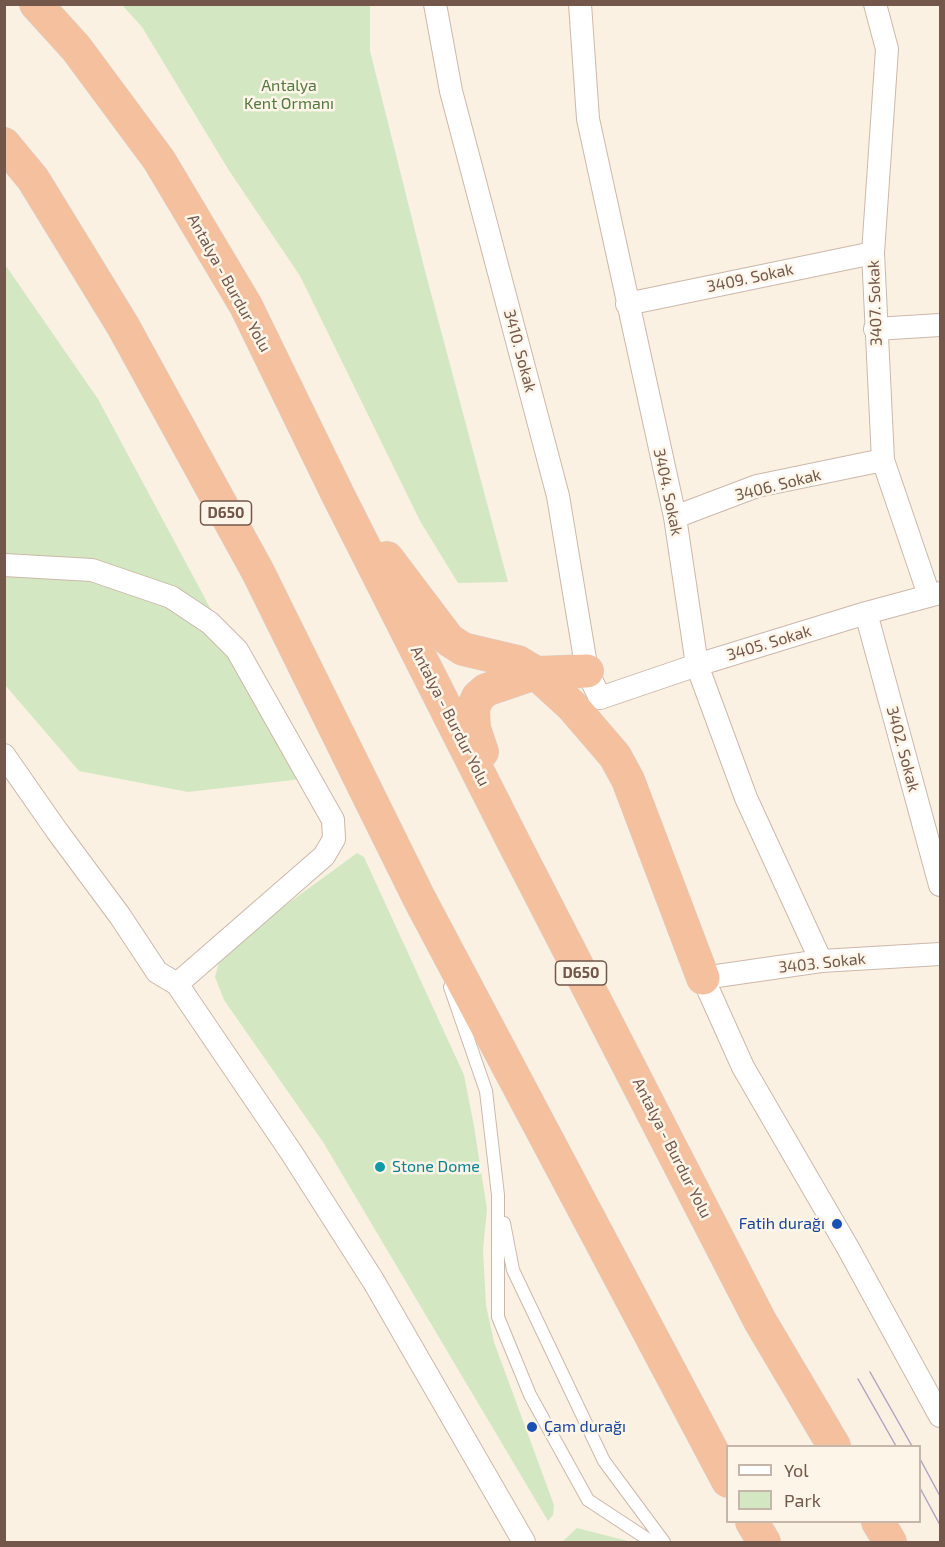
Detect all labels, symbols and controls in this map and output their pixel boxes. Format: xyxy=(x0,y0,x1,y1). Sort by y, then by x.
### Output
park label: Antalya Kent Ormanı xyxy=(244,76,334,114)
street label: Antalya - Burdur Yolu xyxy=(183,211,275,355)
street label: 3409. Sokak xyxy=(705,259,795,297)
street label: 3407. Sokak xyxy=(864,260,886,346)
street label: 3410. Sokak xyxy=(500,307,540,395)
street label: 3404. Sokak xyxy=(649,447,687,537)
street label: 3406. Sokak xyxy=(733,465,823,505)
road number: D650 xyxy=(200,501,252,525)
street label: 3405. Sokak xyxy=(724,621,814,665)
street label: Antalya - Burdur Yolu xyxy=(406,643,494,789)
street label: 3402. Sokak xyxy=(882,704,924,794)
street label: 3403. Sokak xyxy=(777,949,867,977)
road number: D650 xyxy=(556,961,606,985)
street label: Antalya - Burdur Yolu xyxy=(628,1075,716,1221)
place label: Stone Dome xyxy=(392,1157,480,1177)
marker: Stone Dome xyxy=(373,1160,387,1174)
place label: Fatih durağı xyxy=(739,1214,825,1234)
marker: Fatih durağı xyxy=(830,1217,844,1231)
place label: Çam durağı xyxy=(544,1417,626,1437)
marker: Çam durağı xyxy=(525,1420,539,1434)
legend xyxy=(726,1445,921,1523)
text: Yol xyxy=(784,1459,809,1481)
text: Park xyxy=(784,1489,821,1511)

